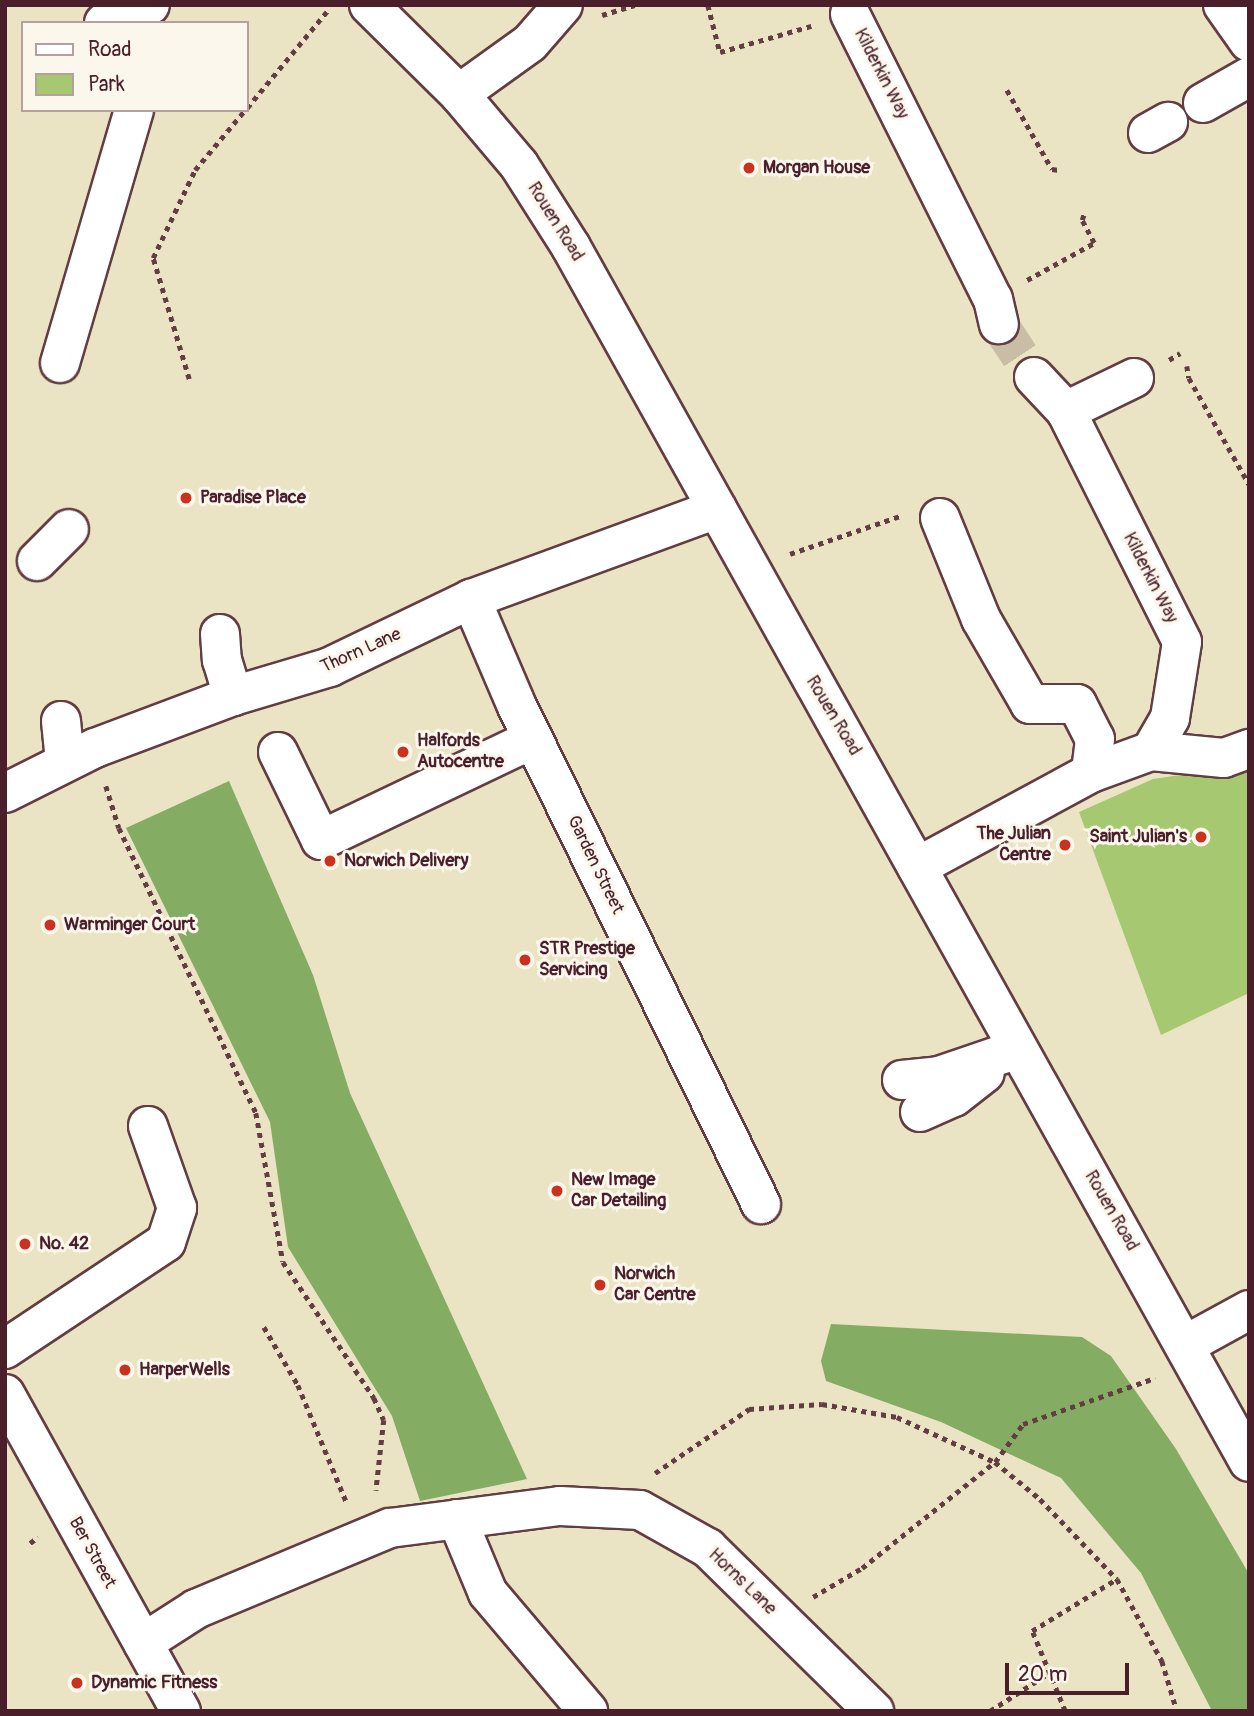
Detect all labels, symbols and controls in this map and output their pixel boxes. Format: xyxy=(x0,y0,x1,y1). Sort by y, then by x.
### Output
legend xyxy=(21,21,248,112)
street label: Kilderkin Way xyxy=(849,25,913,123)
text: Road xyxy=(88,36,132,63)
text: Park xyxy=(88,71,125,98)
place label: Morgan House xyxy=(763,157,870,179)
marker: Morgan House xyxy=(741,160,757,176)
street label: Rouen Road xyxy=(522,179,588,265)
place label: Paradise Place xyxy=(200,487,306,509)
marker: Paradise Place xyxy=(178,490,194,506)
street label: Kilderkin Way xyxy=(1118,529,1182,627)
street label: Thorn Lane xyxy=(317,624,405,678)
street label: Rouen Road xyxy=(801,672,865,760)
place label: Halfords Autocentre xyxy=(417,731,504,774)
marker: Halfords Autocentre xyxy=(395,744,411,760)
street label: Garden Street xyxy=(562,812,628,918)
place label: The Julian Centre xyxy=(977,824,1051,866)
place label: Saint Julian's xyxy=(1089,826,1187,848)
marker: Saint Julian's xyxy=(1193,829,1209,845)
marker: The Julian Centre xyxy=(1057,837,1073,853)
place label: Norwich Delivery xyxy=(344,850,468,872)
marker: Norwich Delivery xyxy=(322,853,338,869)
place label: Warminger Court xyxy=(64,914,195,936)
marker: Warminger Court xyxy=(42,917,58,933)
place label: STR Prestige Servicing xyxy=(539,939,635,982)
marker: STR Prestige Servicing xyxy=(517,952,533,968)
street label: Rouen Road xyxy=(1079,1167,1143,1255)
place label: New Image Car Detailing xyxy=(571,1170,666,1212)
marker: New Image Car Detailing xyxy=(549,1183,565,1199)
place label: No. 42 xyxy=(39,1233,89,1255)
marker: No. 42 xyxy=(17,1236,33,1252)
place label: Norwich Car Centre xyxy=(614,1264,696,1306)
marker: Norwich Car Centre xyxy=(592,1277,608,1293)
place label: HarperWells xyxy=(139,1359,230,1381)
marker: HarperWells xyxy=(117,1362,133,1378)
street label: Ber Street xyxy=(64,1514,120,1592)
street label: Horns Lane xyxy=(703,1544,781,1620)
scale bar xyxy=(1009,1650,1133,1694)
text: 20 m xyxy=(1018,1661,1067,1688)
place label: Dynamic Fitness xyxy=(91,1672,217,1694)
marker: Dynamic Fitness xyxy=(69,1675,85,1691)

